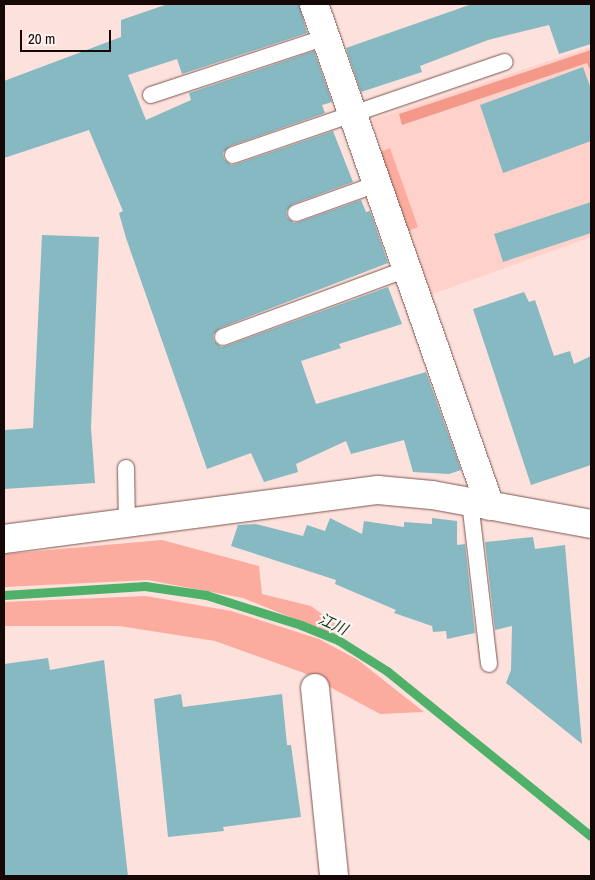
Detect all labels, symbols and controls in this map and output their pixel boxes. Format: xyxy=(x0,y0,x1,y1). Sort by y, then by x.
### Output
scale bar xyxy=(22,20,114,52)
text: 20 m xyxy=(28,28,55,49)
water label: 江川 xyxy=(316,610,350,638)

